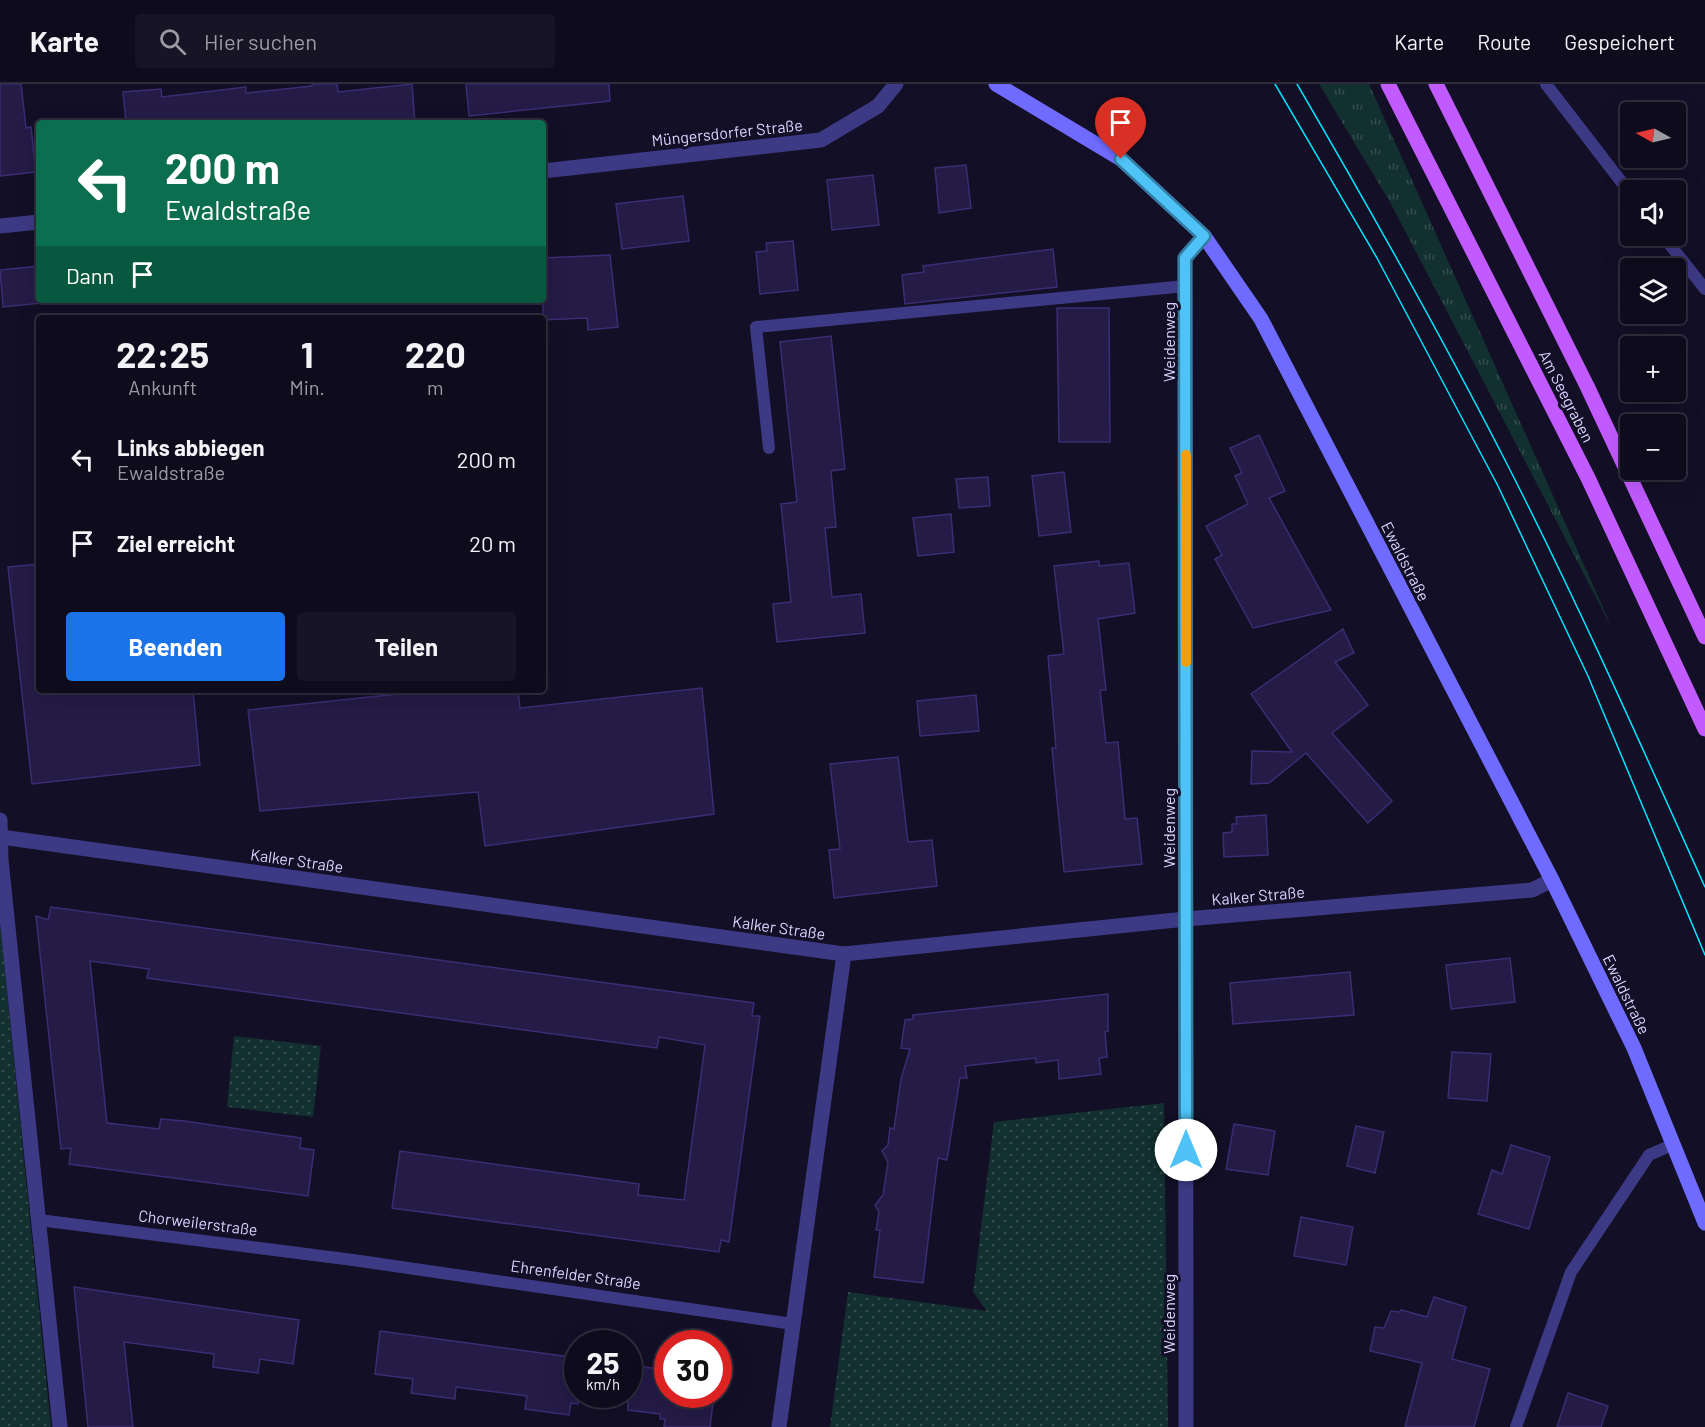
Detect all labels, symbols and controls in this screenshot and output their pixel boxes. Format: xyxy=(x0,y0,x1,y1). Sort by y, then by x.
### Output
search box xyxy=(135,14,555,68)
text: Karte xyxy=(30,24,99,58)
icon: search xyxy=(156,25,189,58)
text: Hier suchen xyxy=(204,28,317,54)
text: Karte xyxy=(1394,29,1444,54)
text: Route xyxy=(1477,29,1531,54)
text: Gespeichert xyxy=(1564,29,1675,54)
pin xyxy=(1095,97,1146,159)
north arrow xyxy=(1620,102,1686,168)
map controls xyxy=(1620,102,1686,480)
icon: arrive xyxy=(1104,106,1137,139)
street label: Müngersdorfer Straße xyxy=(651,115,803,149)
text: 200 m xyxy=(165,142,280,192)
icon: left xyxy=(66,144,144,222)
button: sound xyxy=(1620,180,1686,246)
text: Ewaldstraße xyxy=(165,193,311,225)
icon: arrive xyxy=(126,258,159,291)
button: layers xyxy=(1620,258,1686,324)
text: Dann xyxy=(66,262,114,288)
street label: Weidenweg xyxy=(1159,302,1178,382)
text: 22:25 xyxy=(116,332,209,375)
text: 1 xyxy=(301,332,313,375)
text: 220 xyxy=(405,332,466,375)
button: + xyxy=(1620,336,1686,402)
street label: Am Seegraben xyxy=(1536,347,1598,445)
text: Ankunft xyxy=(128,375,197,399)
text: Min. xyxy=(289,375,325,399)
text: m xyxy=(427,375,444,399)
button: − xyxy=(1620,414,1686,480)
text: Links abbiegen xyxy=(117,434,265,460)
icon: left xyxy=(66,443,99,476)
text: 200 m xyxy=(457,446,516,472)
text: Ewaldstraße xyxy=(117,460,225,484)
street label: Ewaldstraße xyxy=(1378,518,1434,604)
icon: arrive xyxy=(66,527,99,560)
text: Ziel erreicht xyxy=(117,530,235,556)
text: 20 m xyxy=(469,530,516,556)
button: Beenden xyxy=(66,612,285,681)
button: Teilen xyxy=(297,612,516,681)
street label: Weidenweg xyxy=(1159,788,1178,868)
street label: Kalker Straße xyxy=(249,844,345,876)
street label: Kalker Straße xyxy=(1211,881,1305,909)
street label: Kalker Straße xyxy=(731,911,827,943)
street label: Ewaldstraße xyxy=(1599,951,1655,1037)
position arrow xyxy=(1154,1118,1218,1182)
street label: Chorweilerstraße xyxy=(137,1205,259,1239)
street label: Ehrenfelder Straße xyxy=(510,1255,642,1293)
street label: Weidenweg xyxy=(1159,1274,1178,1354)
speed limit sign: 30 xyxy=(654,1330,732,1408)
text: 25 xyxy=(587,1344,619,1380)
text: km/h xyxy=(586,1375,620,1393)

